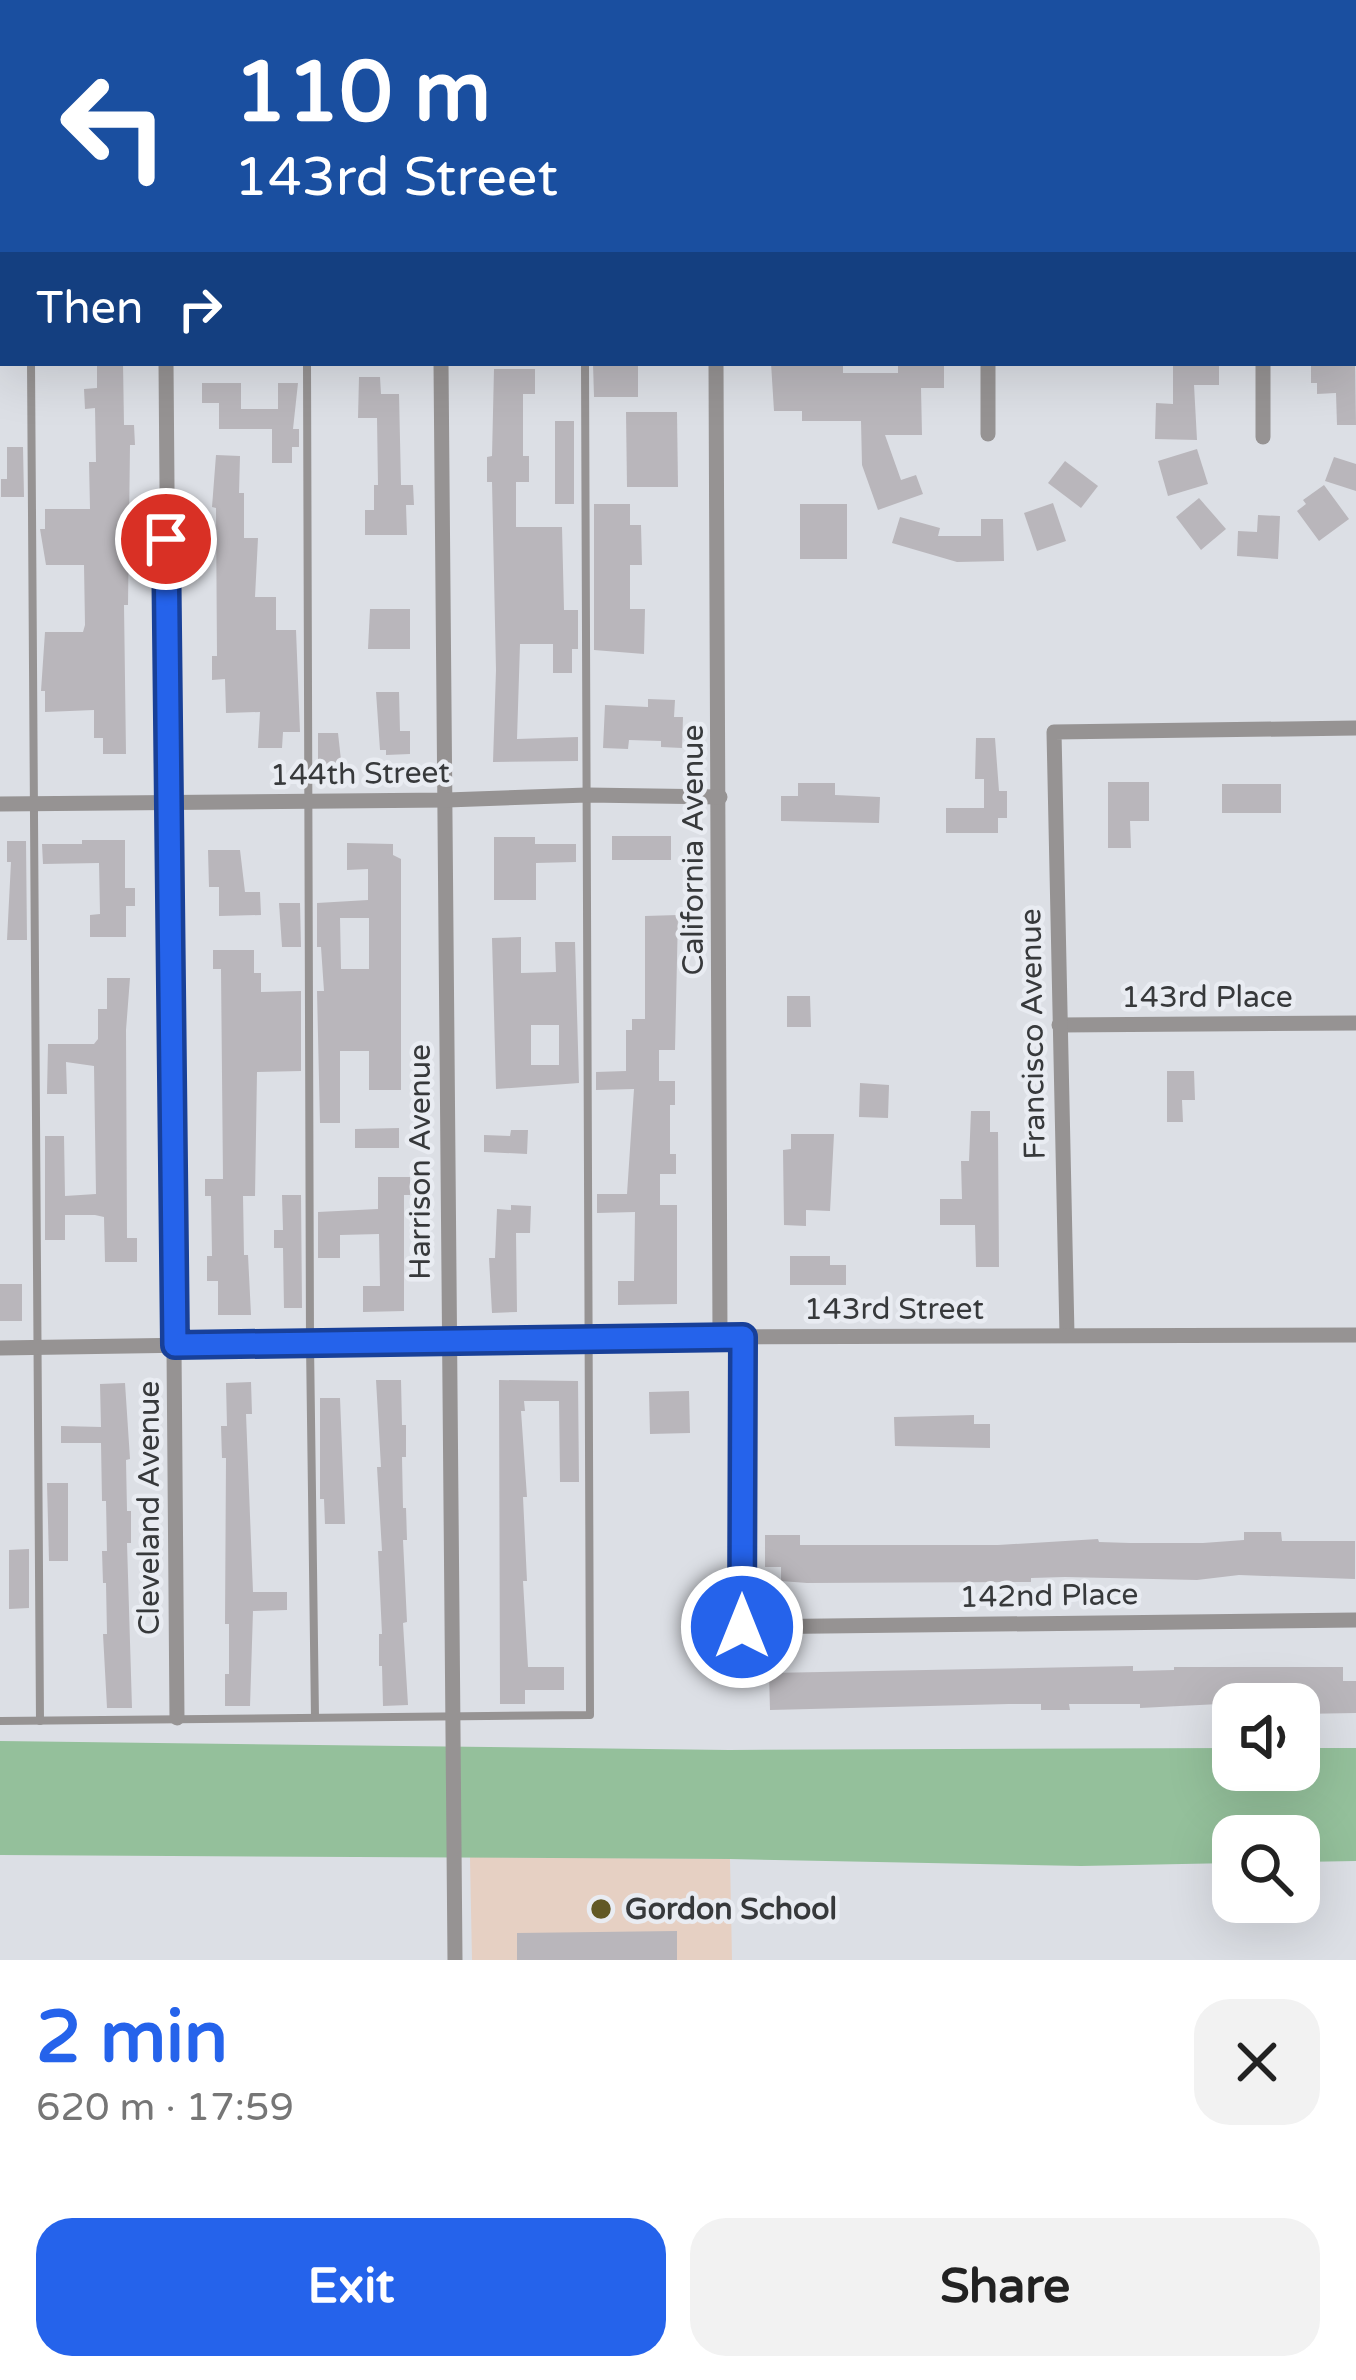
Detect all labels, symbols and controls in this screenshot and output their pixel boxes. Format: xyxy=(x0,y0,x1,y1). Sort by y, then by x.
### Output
text: 110 m xyxy=(234,43,491,144)
icon: left xyxy=(36,48,192,204)
text: 143rd Street xyxy=(234,145,558,210)
icon: right xyxy=(167,276,233,342)
text: Then xyxy=(36,282,143,336)
pin xyxy=(115,488,217,590)
icon: arrive xyxy=(133,506,199,572)
street label: California Avenue xyxy=(675,725,712,975)
street label: 144th Street xyxy=(270,754,450,794)
street label: Francisco Avenue xyxy=(1012,908,1054,1160)
street label: 143rd Place xyxy=(1121,979,1293,1016)
street label: Harrison Avenue xyxy=(402,1044,439,1280)
street label: 143rd Street xyxy=(804,1291,984,1328)
street label: Cleveland Avenue xyxy=(131,1381,168,1635)
position arrow xyxy=(679,1564,805,1690)
street label: 142nd Place xyxy=(959,1576,1139,1616)
map controls xyxy=(1212,1683,1320,1923)
button: sound xyxy=(1212,1683,1320,1791)
button: search xyxy=(1212,1815,1320,1923)
place label: Gordon School xyxy=(625,1891,837,1928)
marker: Gordon School xyxy=(588,1896,614,1922)
text: 2 min xyxy=(36,1995,228,2082)
button: close xyxy=(1194,1999,1320,2125)
text: 620 m · 17:59 xyxy=(36,2084,294,2131)
button: Exit xyxy=(36,2218,666,2356)
button: Share xyxy=(690,2218,1320,2356)

